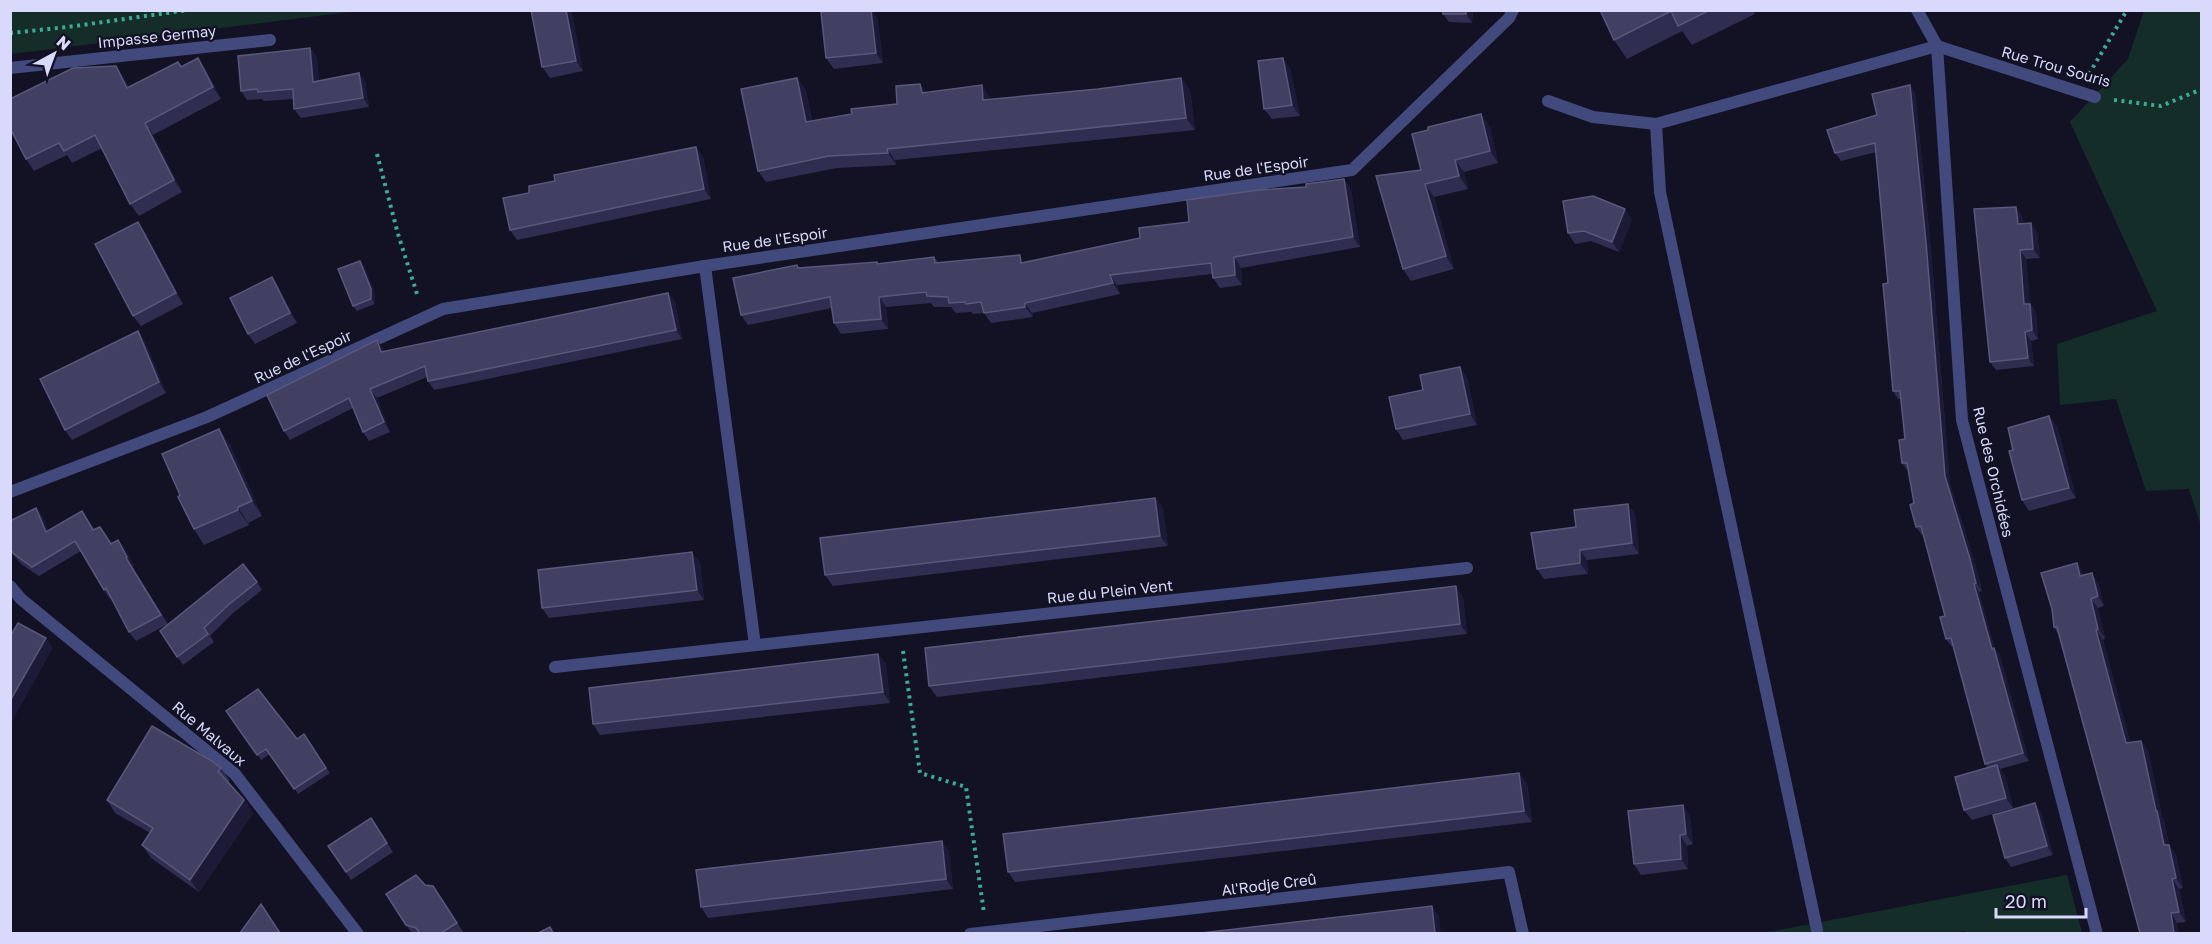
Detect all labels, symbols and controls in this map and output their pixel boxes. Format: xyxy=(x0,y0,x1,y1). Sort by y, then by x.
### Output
street label: Impasse Germay xyxy=(97,21,218,51)
north arrow xyxy=(24,24,84,84)
text: N xyxy=(53,31,75,54)
street label: Rue Trou Souris xyxy=(2000,42,2113,90)
street label: Rue de l'Espoir xyxy=(1202,152,1310,184)
street label: Rue de l'Espoir xyxy=(721,223,829,255)
street label: Rue de l'Espoir xyxy=(251,326,354,387)
street label: Rue des Orchidées xyxy=(1970,405,2018,539)
street label: Rue du Plein Vent xyxy=(1046,575,1174,607)
street label: Rue Malvaux xyxy=(169,697,250,769)
street label: Al'Rodje Creû xyxy=(1220,869,1317,899)
scale bar xyxy=(1996,881,2086,919)
text: 20 m xyxy=(2005,890,2047,912)

